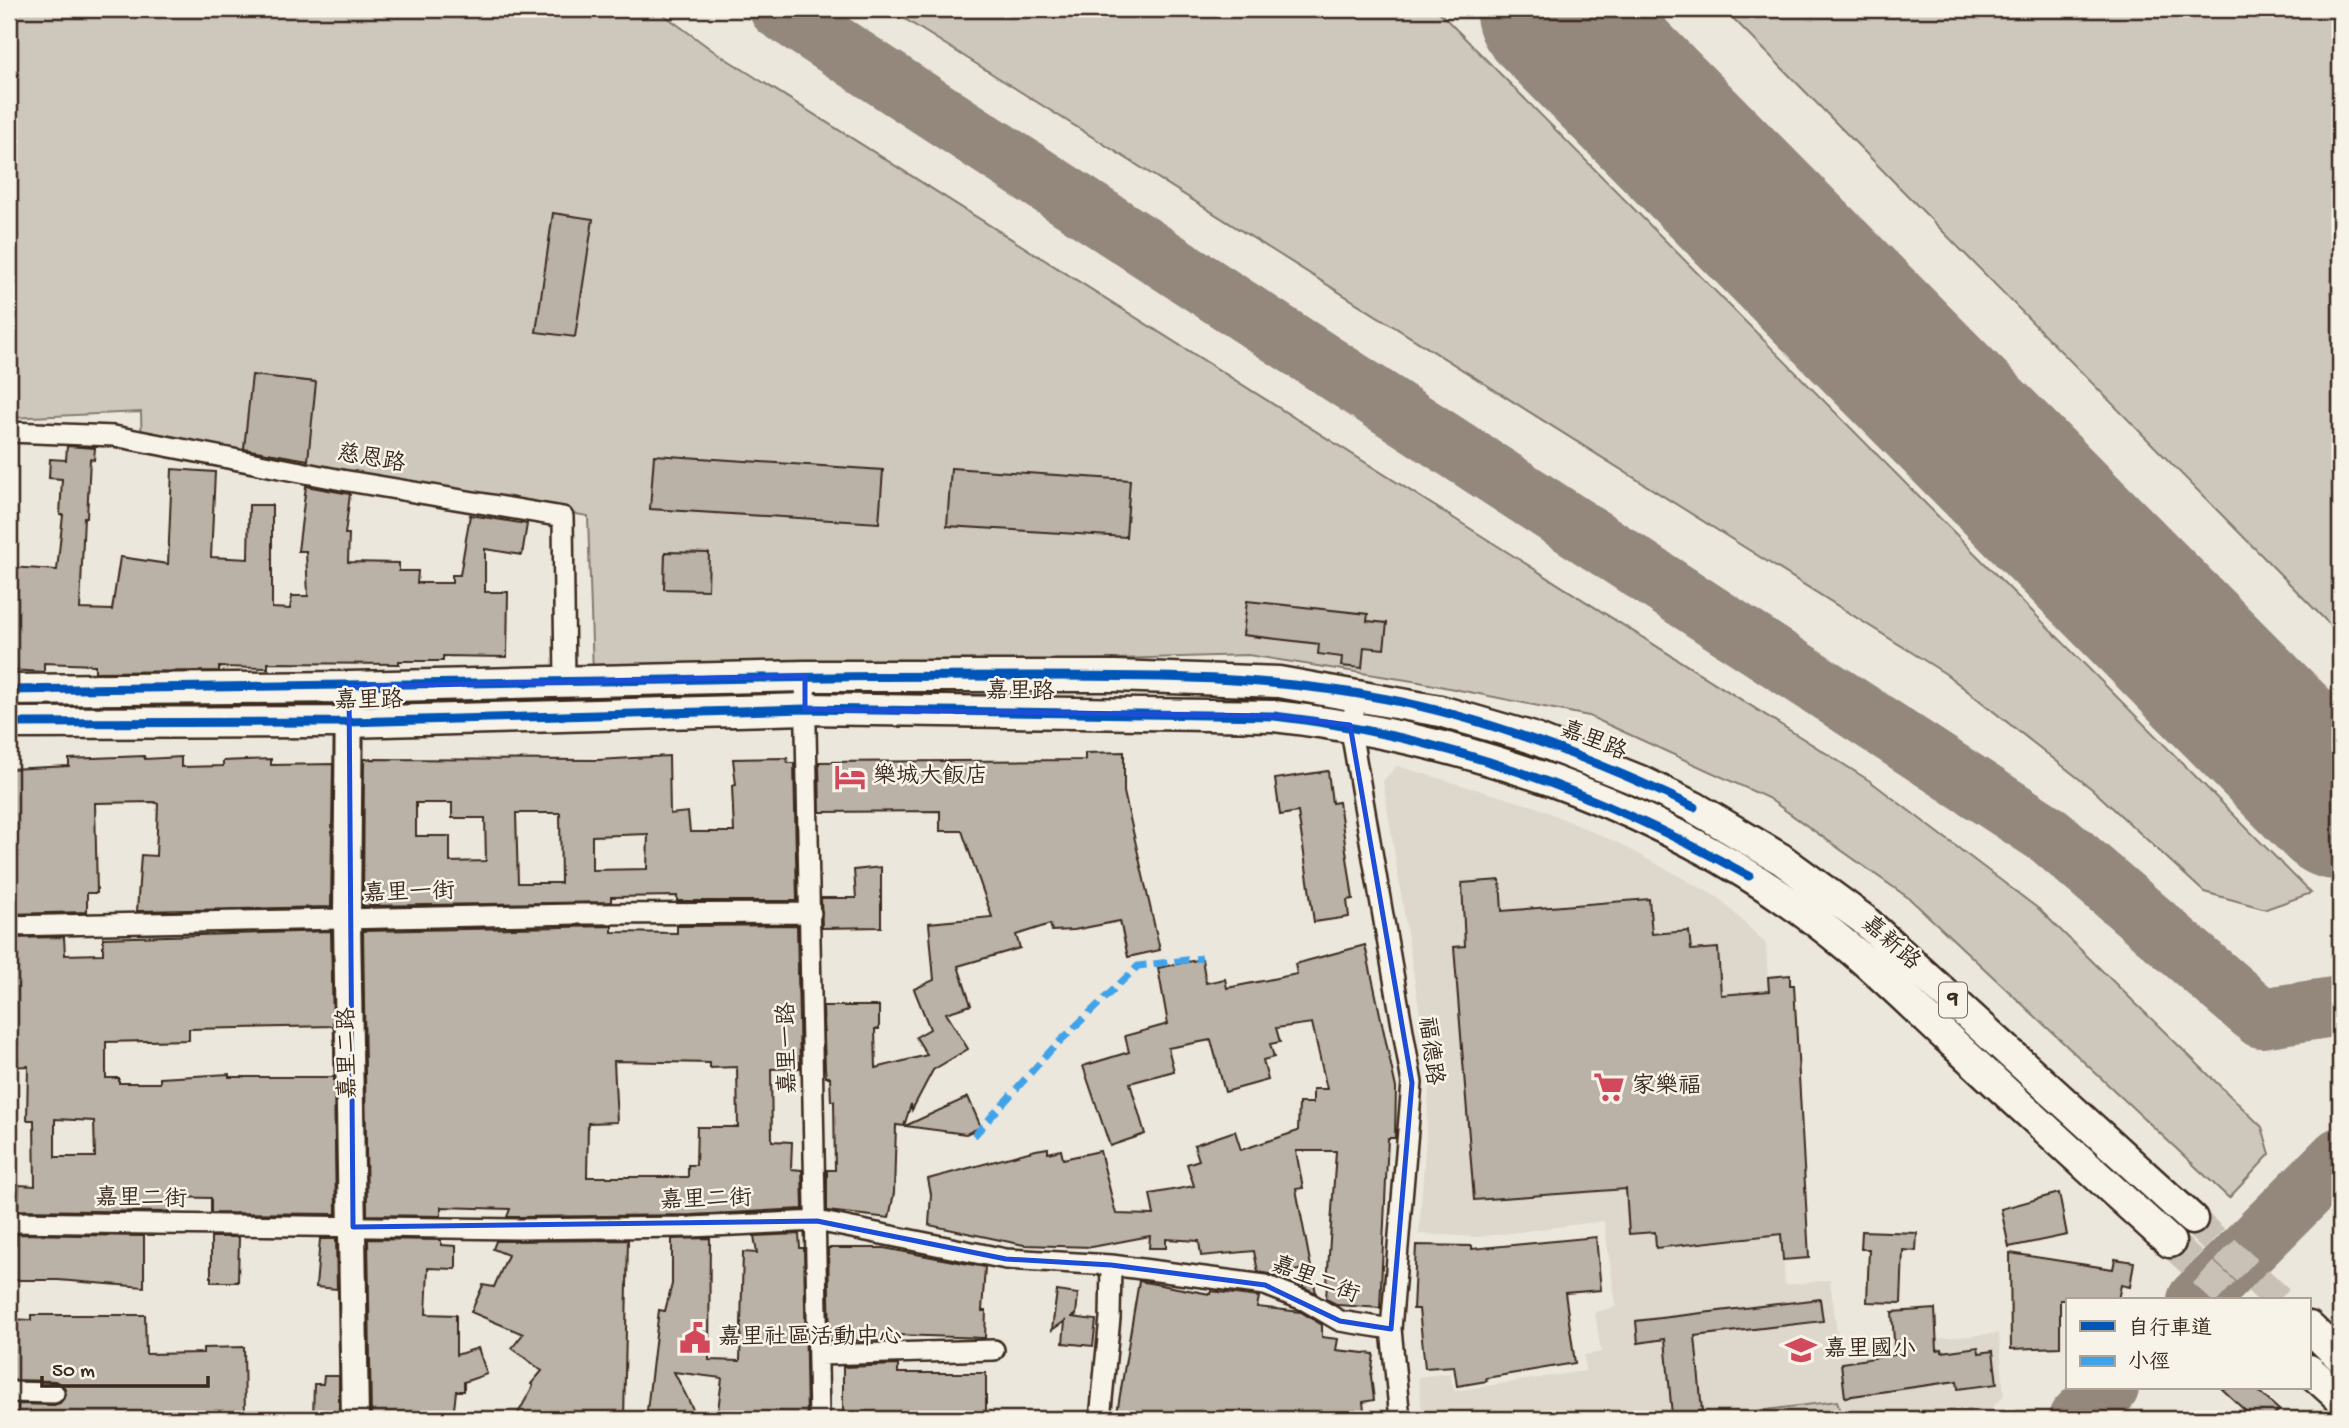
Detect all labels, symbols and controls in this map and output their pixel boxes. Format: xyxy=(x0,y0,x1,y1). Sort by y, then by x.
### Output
street label: 慈恩路 xyxy=(335,440,407,479)
street label: 嘉里路 xyxy=(985,678,1055,707)
street label: 嘉里路 xyxy=(334,687,404,716)
street label: 嘉里路 xyxy=(1556,716,1630,767)
hotel icon: 樂城大飯店 xyxy=(833,760,867,794)
place label: 樂城大飯店 xyxy=(873,762,988,791)
street label: 嘉里一街 xyxy=(363,878,455,909)
street label: 嘉新路 xyxy=(1855,910,1926,977)
road number: 9 xyxy=(1939,982,1967,1018)
street label: 嘉里一路 xyxy=(774,1002,803,1094)
street label: 嘉里二路 xyxy=(334,1007,363,1099)
street label: 福德路 xyxy=(1411,1015,1448,1087)
supermarket icon: 家樂福 xyxy=(1592,1070,1626,1104)
place label: 家樂福 xyxy=(1632,1072,1701,1101)
street label: 嘉里二街 xyxy=(95,1185,187,1214)
street label: 嘉里二街 xyxy=(660,1185,752,1216)
street label: 嘉里二街 xyxy=(1267,1251,1363,1310)
legend xyxy=(2066,1298,2310,1390)
text: 自行車道 xyxy=(2128,1316,2212,1343)
public building icon: 嘉里社區活動中心 xyxy=(678,1321,712,1355)
place label: 嘉里社區活動中心 xyxy=(718,1324,902,1352)
school or university icon: 嘉里國小 xyxy=(1784,1333,1818,1367)
place label: 嘉里國小 xyxy=(1824,1336,1916,1364)
scale bar xyxy=(42,1344,208,1388)
text: 小徑 xyxy=(2128,1350,2170,1377)
text: 50 m xyxy=(52,1360,95,1385)

